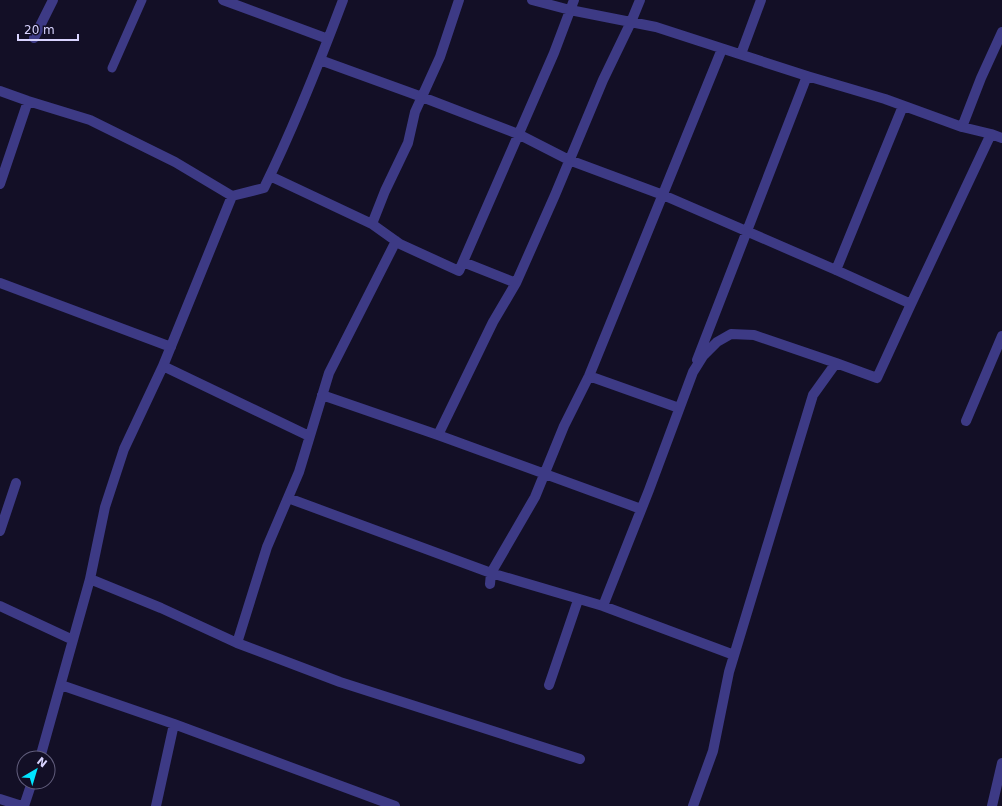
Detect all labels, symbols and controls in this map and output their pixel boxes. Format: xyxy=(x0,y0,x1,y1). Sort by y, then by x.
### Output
scale bar xyxy=(18,16,78,42)
text: 20 m xyxy=(24,23,55,37)
north arrow xyxy=(16,750,56,790)
text: N xyxy=(34,755,49,770)

